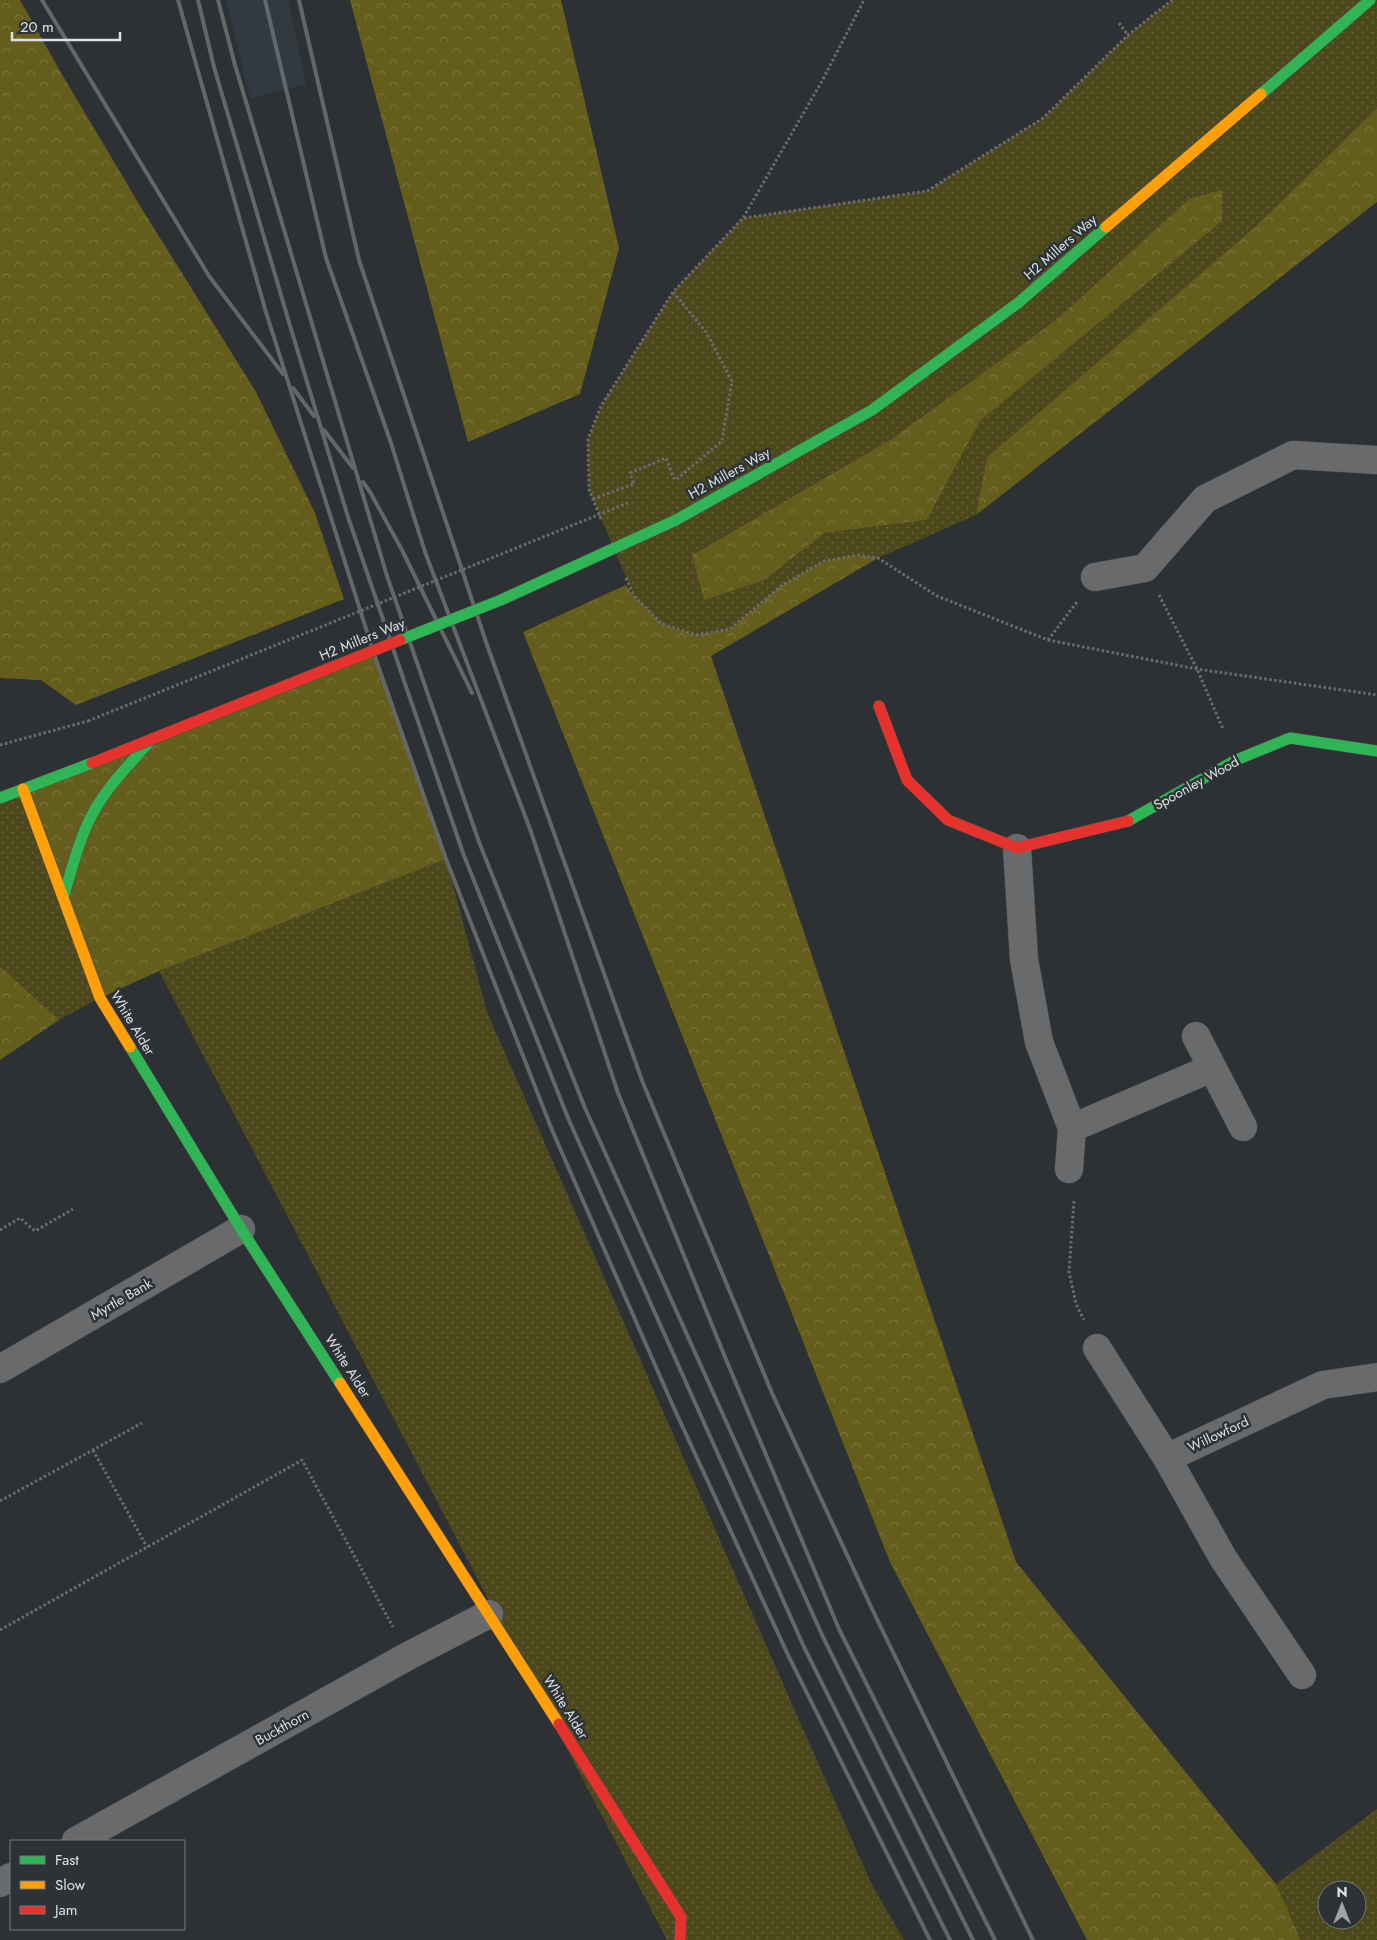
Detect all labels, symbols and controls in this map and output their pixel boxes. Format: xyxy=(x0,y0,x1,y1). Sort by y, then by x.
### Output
scale bar xyxy=(12,10,120,42)
text: 20 m xyxy=(20,16,54,38)
street label: H2 Millers Way xyxy=(1019,209,1101,284)
street label: H2 Millers Way xyxy=(684,442,774,504)
street label: H2 Millers Way xyxy=(316,612,409,665)
street label: Spoonley Wood xyxy=(1150,751,1242,815)
street label: White Alder xyxy=(106,987,160,1059)
street label: Myrtle Bank xyxy=(86,1273,156,1325)
street label: White Alder xyxy=(320,1330,376,1402)
street label: Willowford xyxy=(1184,1411,1252,1457)
street label: White Alder xyxy=(538,1671,594,1743)
street label: Buckthorn xyxy=(252,1704,312,1750)
legend xyxy=(10,1840,185,1930)
text: Fast xyxy=(55,1849,79,1871)
text: Slow xyxy=(55,1874,86,1896)
north arrow xyxy=(1317,1880,1367,1930)
text: N xyxy=(1336,1882,1348,1902)
text: Jam xyxy=(53,1899,78,1921)

